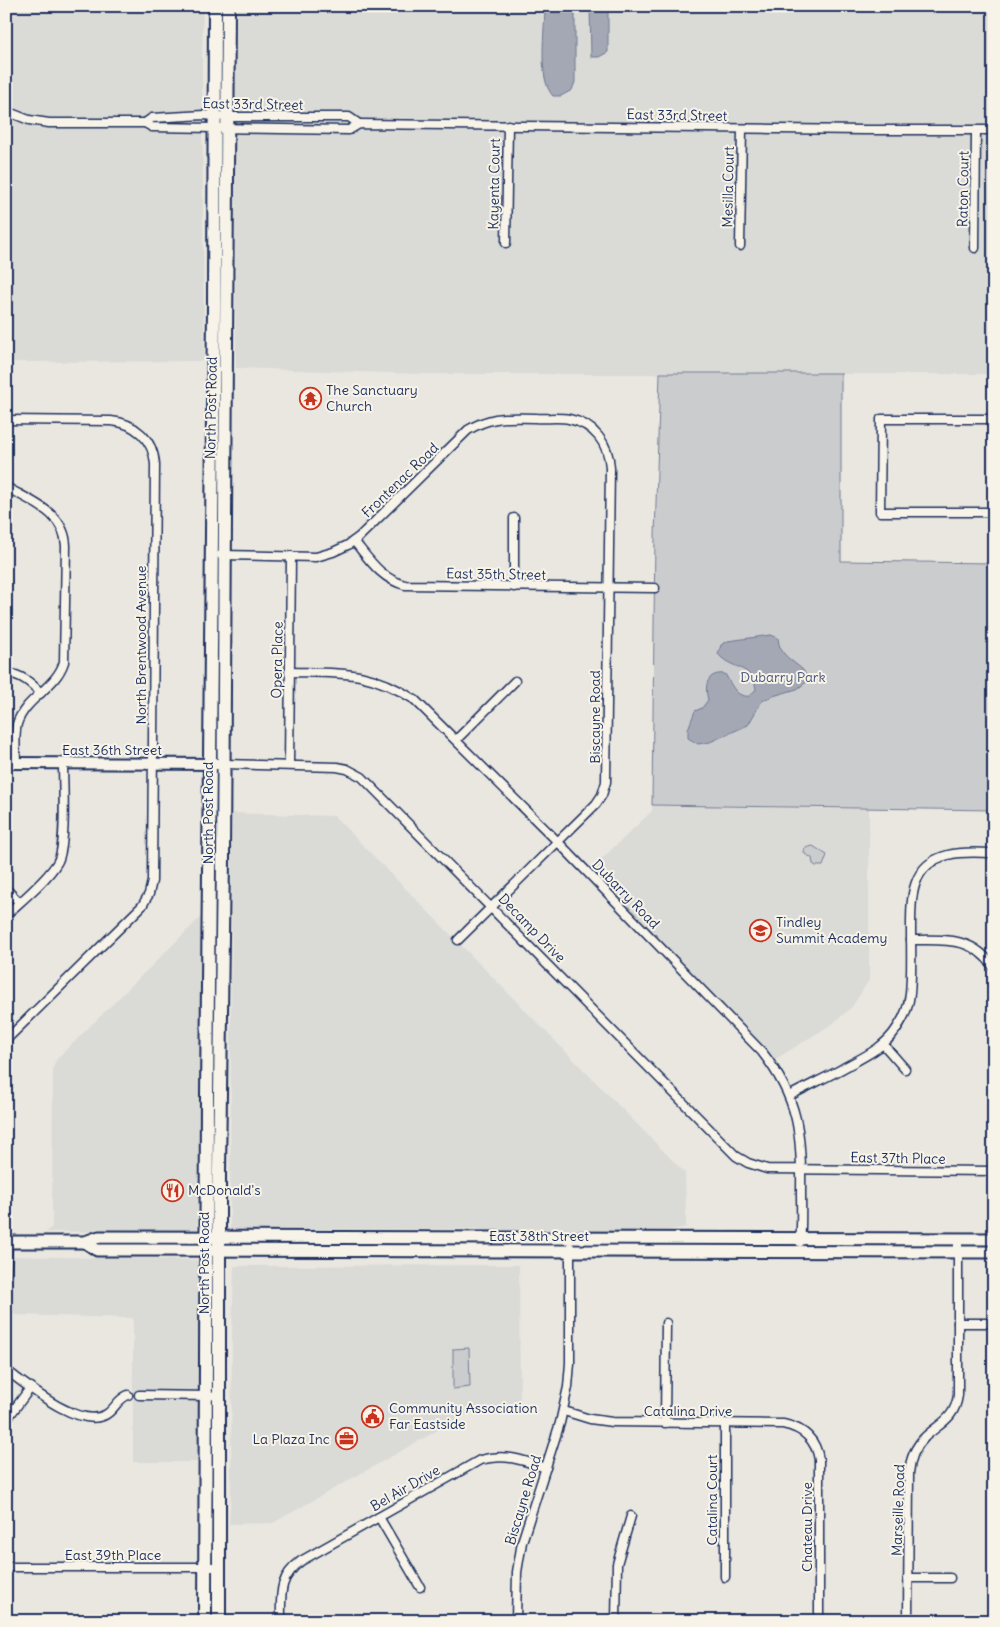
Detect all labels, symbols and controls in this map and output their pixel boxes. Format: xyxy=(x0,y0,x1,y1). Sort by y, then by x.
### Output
street label: East 33rd Street xyxy=(202,94,304,114)
street label: East 33rd Street xyxy=(626,105,728,125)
street label: Kayenta Court xyxy=(484,138,504,230)
street label: Mesilla Court xyxy=(718,146,738,228)
street label: Raton Court xyxy=(953,150,973,227)
street label: North Post Road xyxy=(201,357,221,459)
place label: The Sanctuary Church xyxy=(326,381,418,415)
temple icon: The Sanctuary Church xyxy=(298,386,322,410)
street label: Frontenac Road xyxy=(358,439,442,521)
street label: East 35th Street xyxy=(446,564,546,584)
street label: North Brentwood Avenue xyxy=(132,565,150,725)
street label: Opera Place xyxy=(267,621,287,699)
park label: Dubarry Park xyxy=(740,668,826,686)
street label: Biscayne Road xyxy=(586,670,604,764)
street label: East 36th Street xyxy=(62,741,162,759)
street label: North Post Road xyxy=(199,762,217,864)
street label: Dubarry Road xyxy=(588,856,664,932)
street label: Decamp Drive xyxy=(495,890,569,966)
place label: Tindley Summit Academy xyxy=(776,913,888,947)
school or university icon: Tindley Summit Academy xyxy=(748,918,772,942)
street label: East 37th Place xyxy=(850,1148,946,1168)
restaurant icon: McDonald's xyxy=(160,1178,184,1202)
place label: McDonald's xyxy=(188,1181,261,1199)
street label: North Post Road xyxy=(195,1212,213,1314)
street label: East 38th Street xyxy=(489,1227,589,1245)
place label: Community Association Far Eastside xyxy=(389,1399,538,1433)
street label: Catalina Drive xyxy=(644,1402,732,1420)
public building icon: Community Association Far Eastside xyxy=(361,1404,385,1428)
office icon: La Plaza Inc xyxy=(334,1427,358,1451)
place label: La Plaza Inc xyxy=(252,1430,330,1448)
street label: Biscayne Road xyxy=(501,1453,545,1547)
street label: Catalina Court xyxy=(703,1454,721,1546)
street label: Bel Air Drive xyxy=(367,1461,443,1515)
street label: Marseille Road xyxy=(887,1464,909,1556)
street label: Chateau Drive xyxy=(798,1482,816,1572)
street label: East 39th Place xyxy=(65,1546,161,1564)

